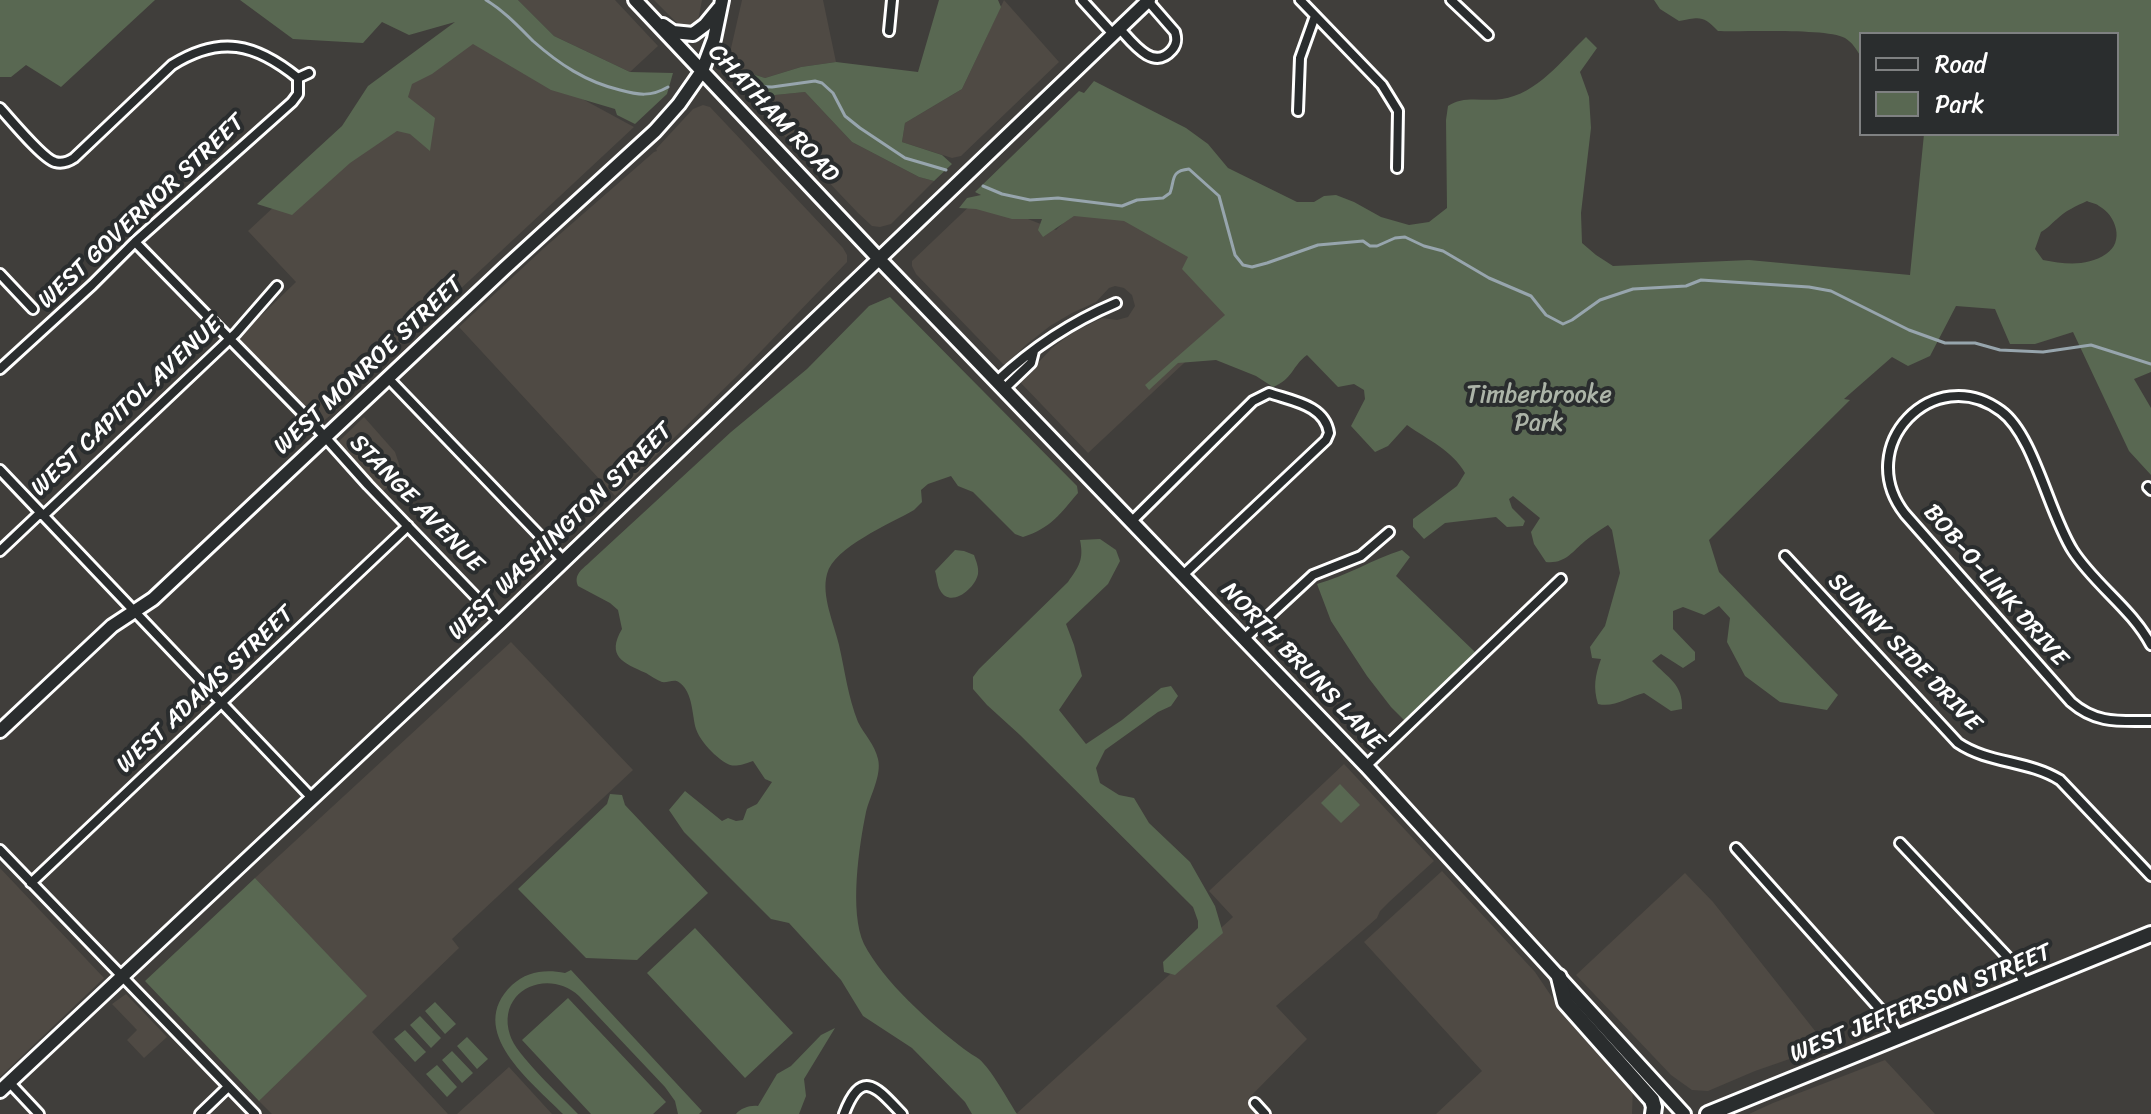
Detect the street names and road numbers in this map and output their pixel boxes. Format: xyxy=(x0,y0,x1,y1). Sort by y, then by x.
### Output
street label: CHATHAM ROAD xyxy=(701,39,845,189)
street label: WEST GOVERNOR STREET xyxy=(33,109,251,315)
street label: WEST MONROE STREET xyxy=(268,271,470,461)
street label: WEST CAPITOL AVENUE xyxy=(25,311,229,503)
street label: WEST WASHINGTON STREET xyxy=(443,417,679,647)
street label: STANGE AVENUE xyxy=(343,429,489,579)
street label: BOB-O-LINK DRIVE xyxy=(1917,499,2073,673)
street label: SUNNY SIDE DRIVE xyxy=(1821,568,1987,738)
street label: NORTH BRUNS LANE xyxy=(1214,577,1390,757)
street label: WEST ADAMS STREET xyxy=(111,600,301,780)
street label: WEST JEFFERSON STREET xyxy=(1786,938,2056,1070)

